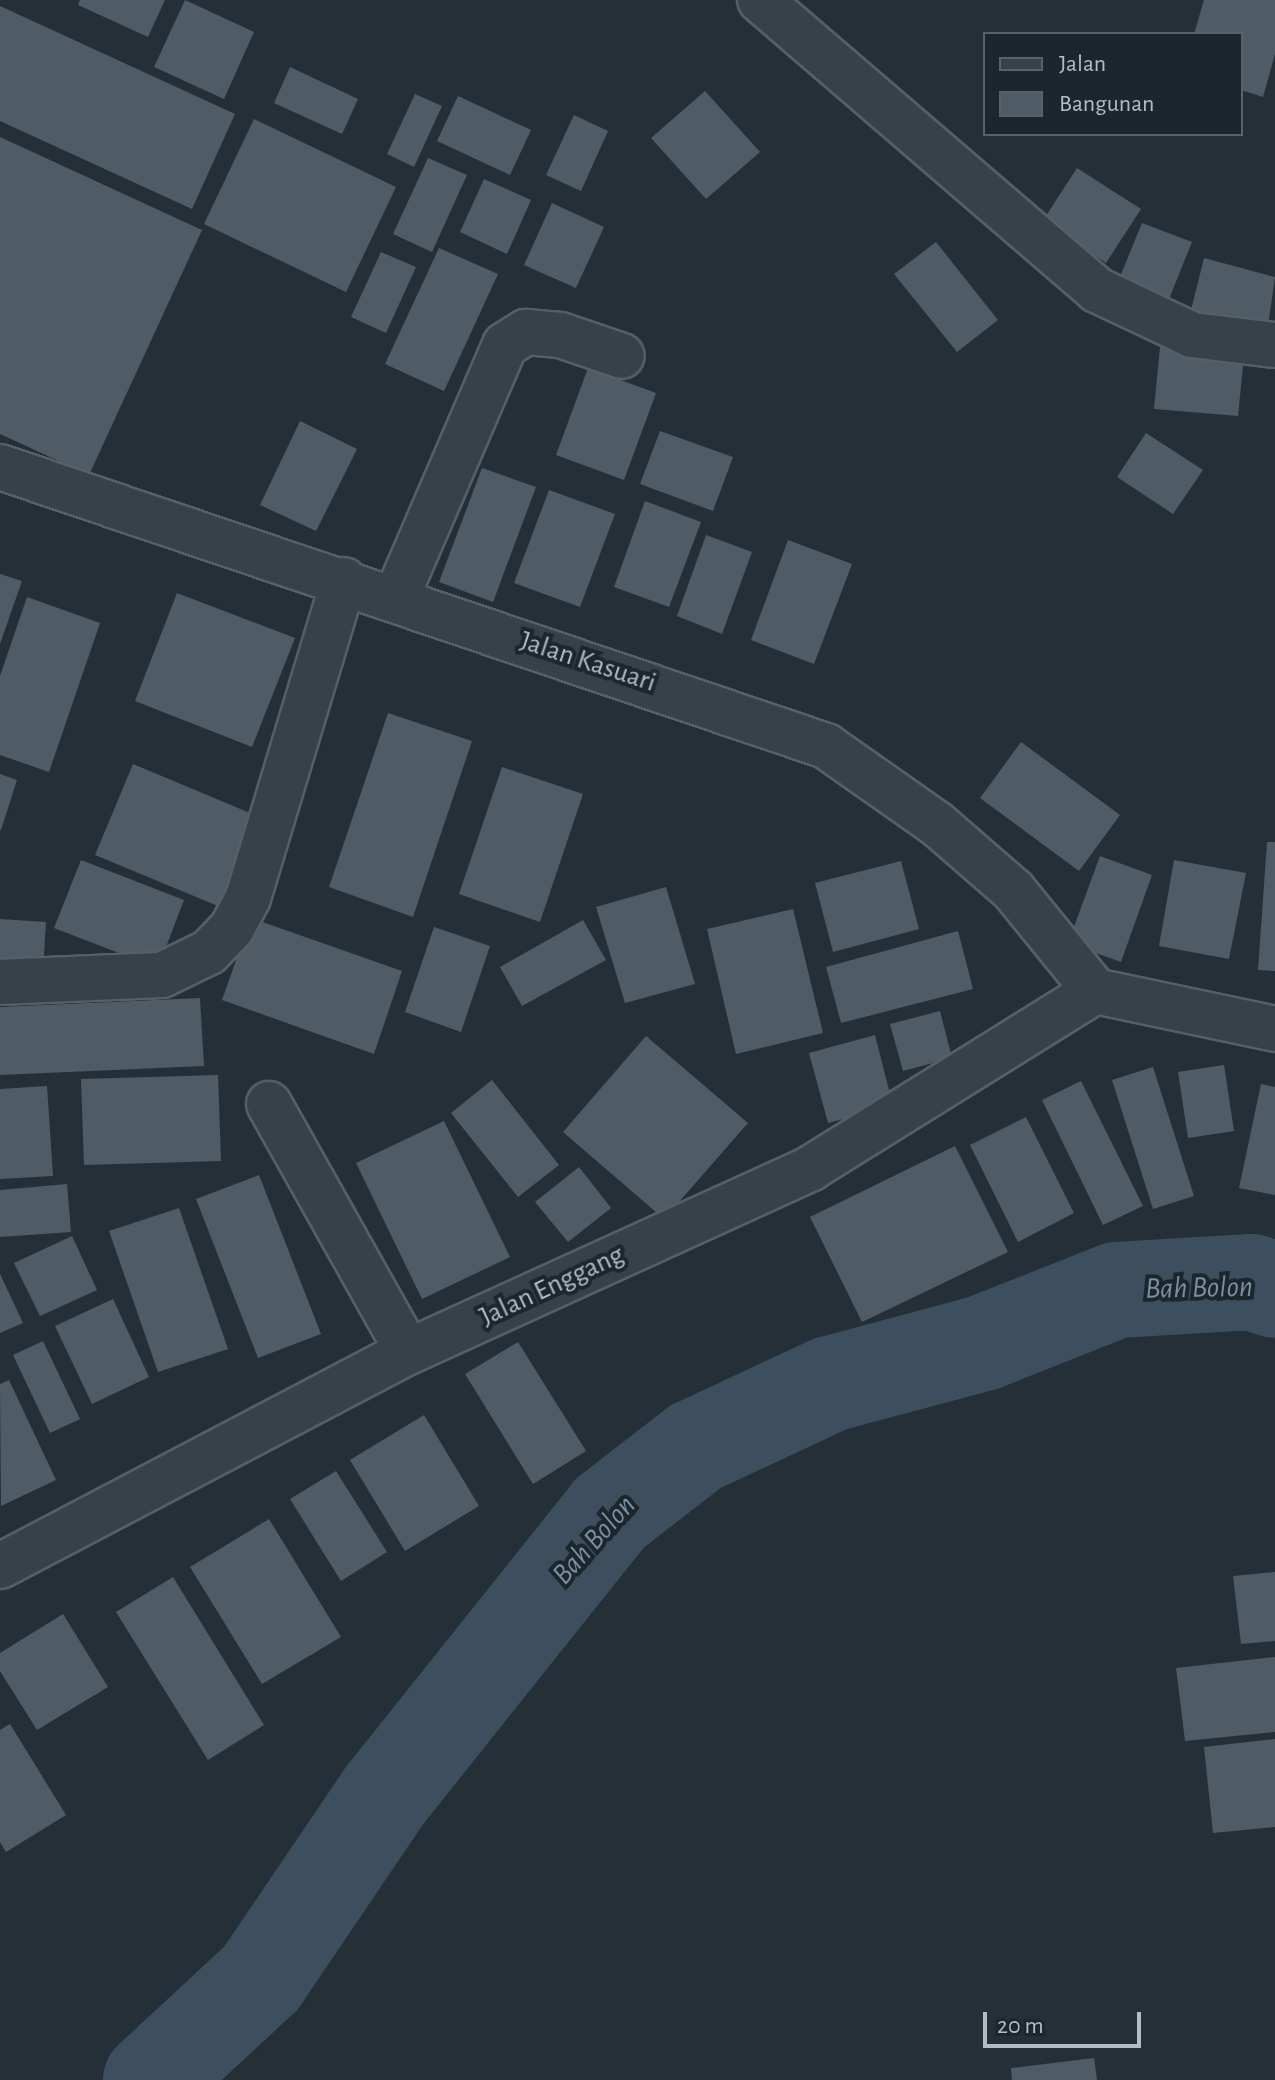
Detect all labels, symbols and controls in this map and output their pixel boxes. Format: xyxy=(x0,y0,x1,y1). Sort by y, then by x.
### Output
legend xyxy=(983,32,1243,136)
text: Jalan xyxy=(1059,52,1106,76)
text: Bangunan xyxy=(1059,92,1154,116)
street label: Jalan Kasuari xyxy=(516,624,660,700)
street label: Jalan Enggang xyxy=(475,1238,629,1334)
water label: Bah Bolon xyxy=(1145,1269,1253,1307)
water label: Bah Bolon xyxy=(545,1488,643,1592)
scale bar xyxy=(987,1996,1145,2046)
text: 20 m xyxy=(997,2014,1044,2038)

